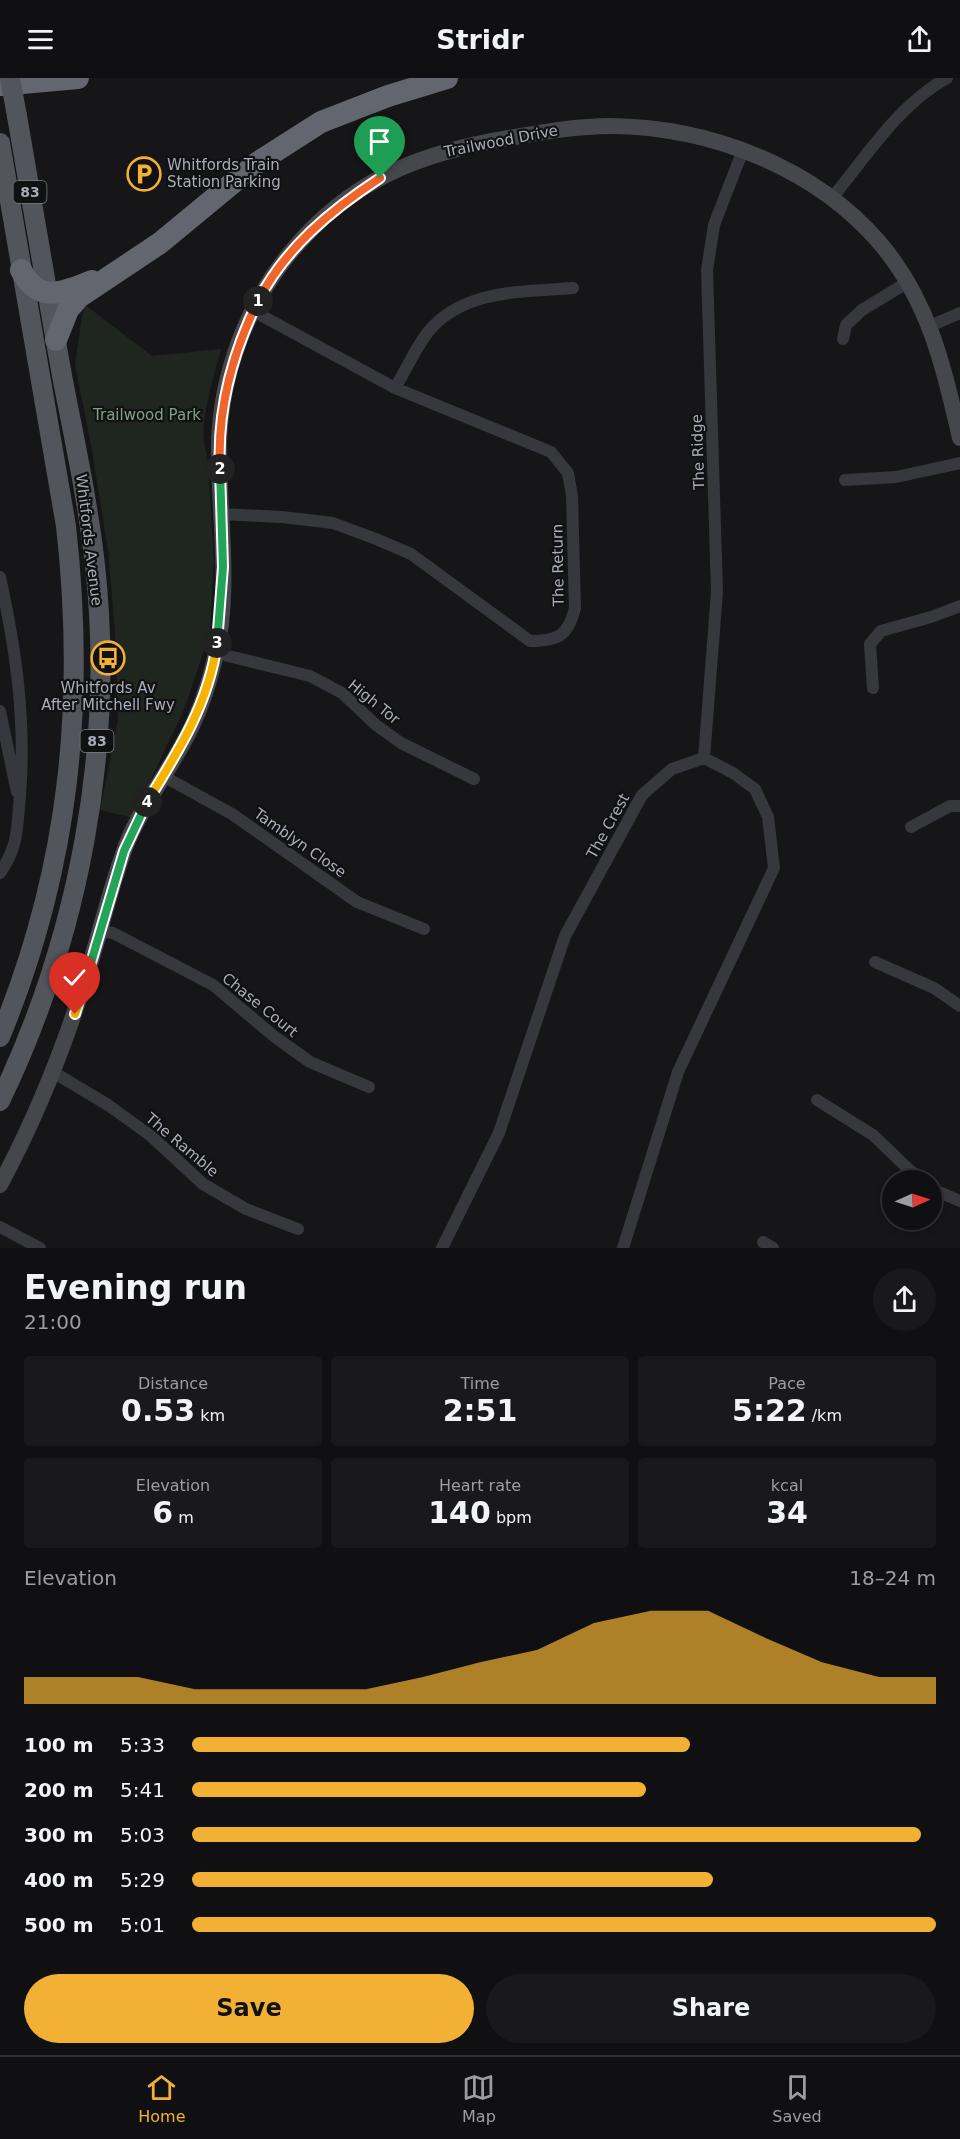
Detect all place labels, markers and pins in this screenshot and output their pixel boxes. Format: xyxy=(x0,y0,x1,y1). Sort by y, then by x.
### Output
pin xyxy=(354,116,405,178)
parking icon: Whitfords Train Station Parking xyxy=(126,156,162,192)
place label: Whitfords Train Station Parking xyxy=(167,156,281,191)
pin: 1 xyxy=(243,286,273,316)
pin: 2 xyxy=(205,454,235,484)
pin: 3 xyxy=(202,628,232,658)
bus stop icon: Whitfords Av After Mitchell Fwy xyxy=(90,640,126,676)
place label: Whitfords Av After Mitchell Fwy xyxy=(41,679,175,714)
pin: 4 xyxy=(132,787,162,817)
pin xyxy=(49,952,100,1014)

